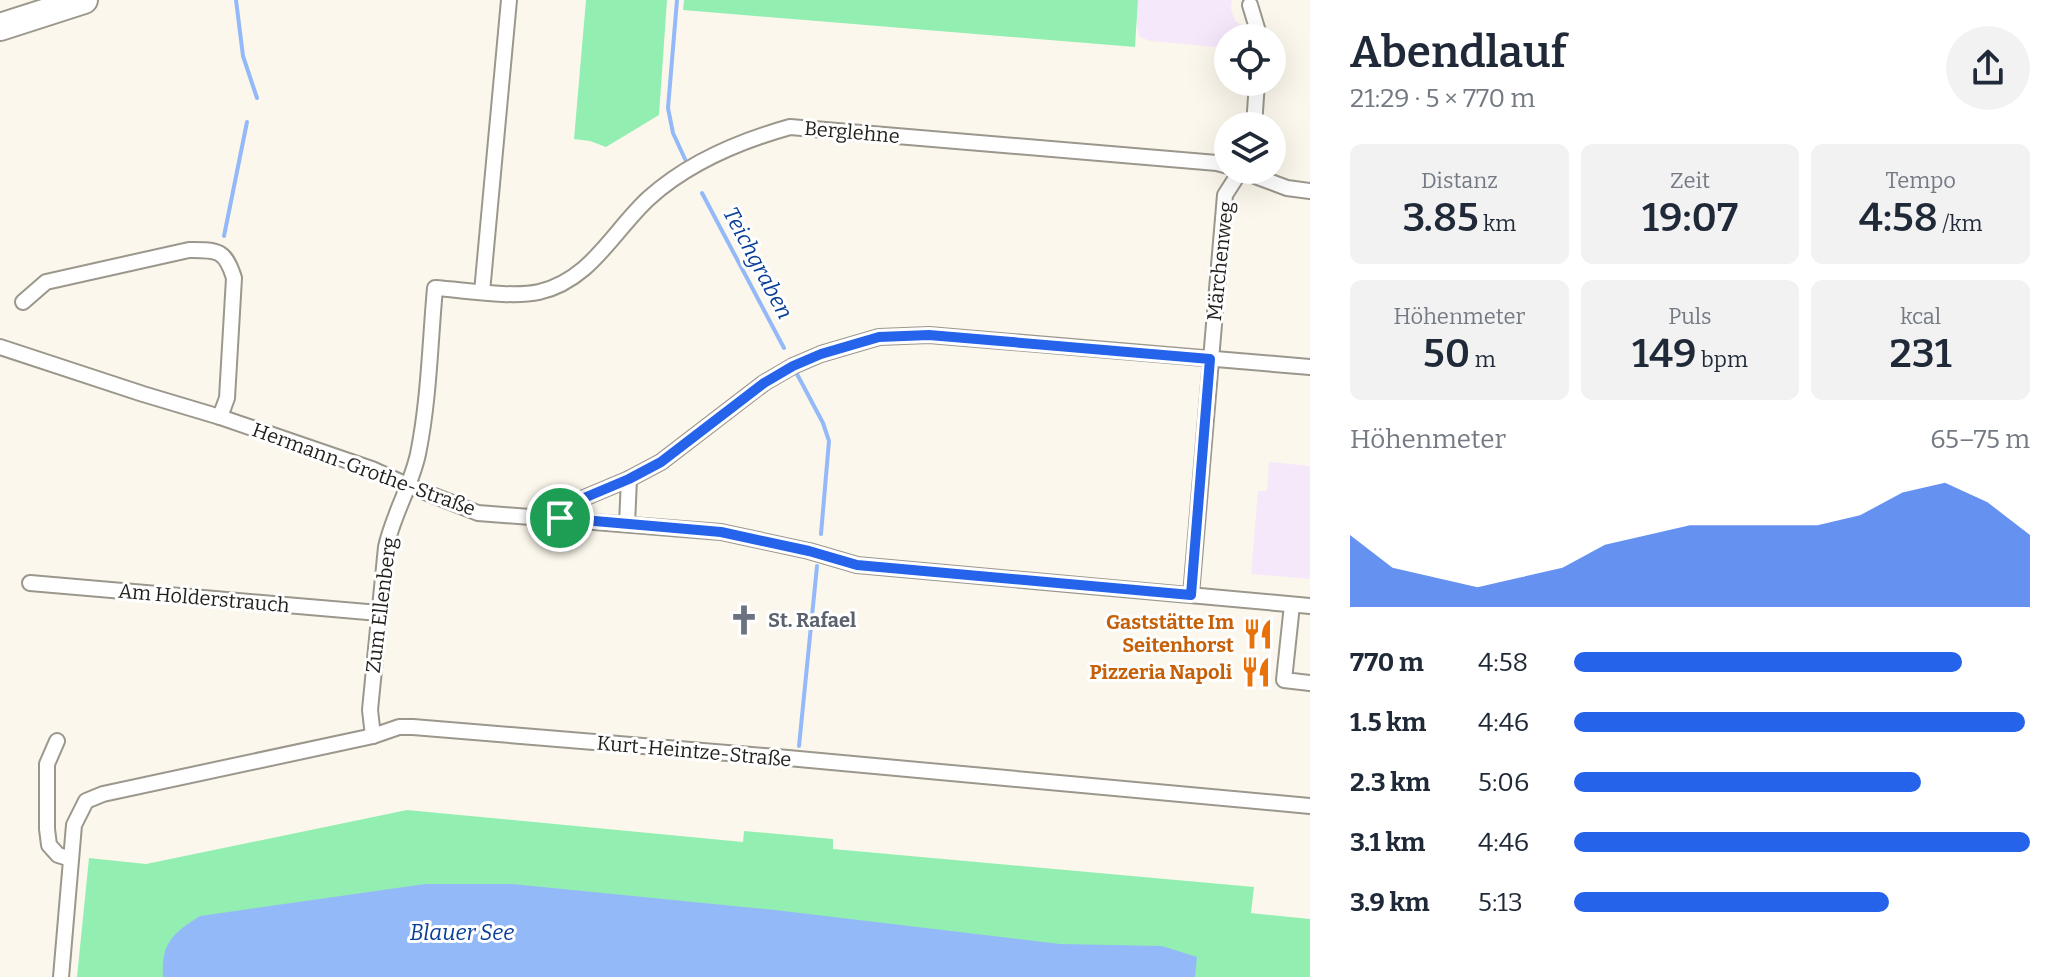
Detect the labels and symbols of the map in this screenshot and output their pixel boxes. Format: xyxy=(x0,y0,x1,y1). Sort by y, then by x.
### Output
street label: Berglehne xyxy=(803,116,901,148)
street label: Märchenweg xyxy=(1202,200,1238,322)
water label: Teichgraben xyxy=(717,202,799,324)
street label: Hermann-Grothe-Straße xyxy=(249,417,479,521)
pin xyxy=(526,484,594,552)
street label: Zum Ellenberg xyxy=(361,536,401,674)
street label: Am Holderstrauch xyxy=(117,579,291,617)
church icon: St. Rafael xyxy=(727,603,761,637)
place label: St. Rafael xyxy=(768,608,856,632)
place label: Gaststätte Im Seitenhorst xyxy=(1106,610,1234,657)
restaurant icon: Gaststätte Im Seitenhorst xyxy=(1241,617,1275,651)
restaurant icon: Pizzeria Napoli xyxy=(1239,655,1273,689)
place label: Pizzeria Napoli xyxy=(1089,660,1233,684)
street label: Kurt-Heintze-Straße xyxy=(596,731,792,771)
water label: Blauer See xyxy=(410,919,514,946)

